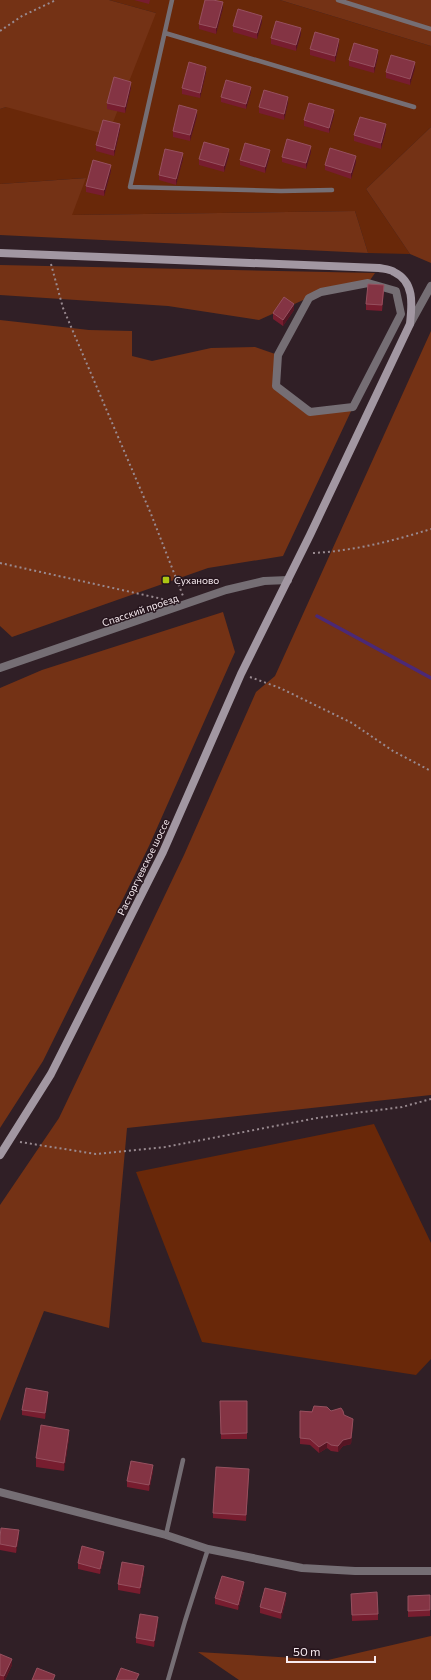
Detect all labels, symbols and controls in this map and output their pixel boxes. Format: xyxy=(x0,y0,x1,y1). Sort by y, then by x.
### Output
place label: Суханово xyxy=(174,574,219,586)
marker: Суханово xyxy=(161,575,171,585)
street label: Спасский проезд xyxy=(100,591,180,629)
street label: Расторгуевское шоссе xyxy=(114,817,172,917)
scale bar xyxy=(287,1638,375,1664)
text: 50 m xyxy=(293,1644,321,1658)

